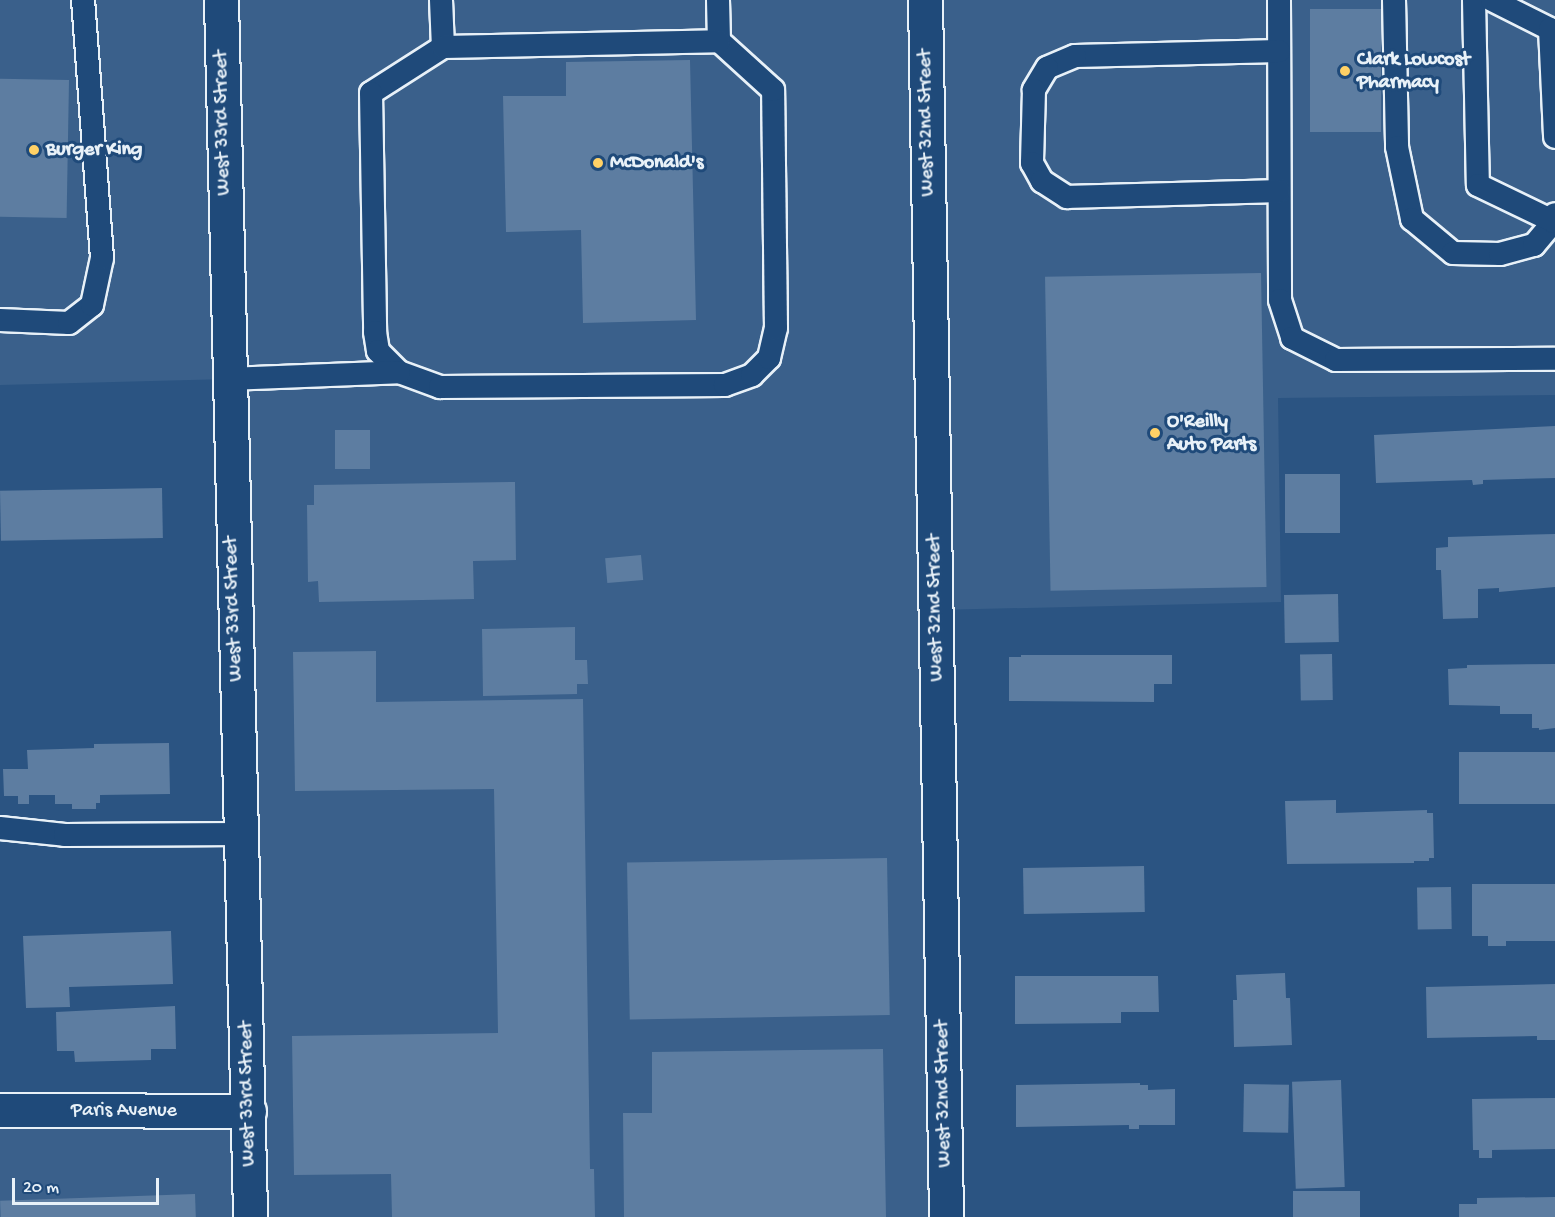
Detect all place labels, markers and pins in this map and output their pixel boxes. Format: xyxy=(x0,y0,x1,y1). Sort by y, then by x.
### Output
place label: Clark Lowcost Pharmacy xyxy=(1357,48,1470,95)
marker: Clark Lowcost Pharmacy xyxy=(1338,64,1352,78)
place label: Burger King xyxy=(46,138,142,162)
marker: Burger King xyxy=(27,143,41,157)
place label: McDonald's xyxy=(610,151,703,175)
marker: McDonald's xyxy=(591,156,605,170)
place label: O'Reilly Auto Parts xyxy=(1167,410,1256,457)
marker: O'Reilly Auto Parts xyxy=(1148,426,1162,440)

